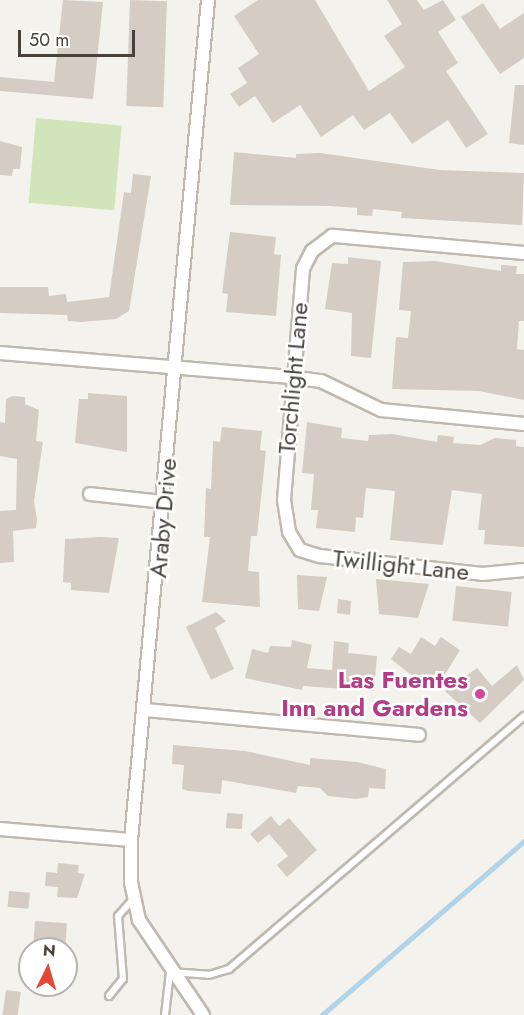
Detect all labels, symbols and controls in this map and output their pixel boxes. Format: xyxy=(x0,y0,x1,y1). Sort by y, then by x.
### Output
scale bar xyxy=(21,18,138,56)
text: 50 m xyxy=(29,27,69,53)
street label: Torchlight Lane xyxy=(272,301,314,455)
street label: Araby Drive xyxy=(143,457,183,579)
street label: Twillight Lane xyxy=(331,544,471,586)
place label: Las Fuentes Inn and Gardens xyxy=(281,666,468,722)
marker: Las Fuentes Inn and Gardens xyxy=(473,687,487,701)
north arrow xyxy=(18,937,78,997)
text: N xyxy=(42,939,57,963)

